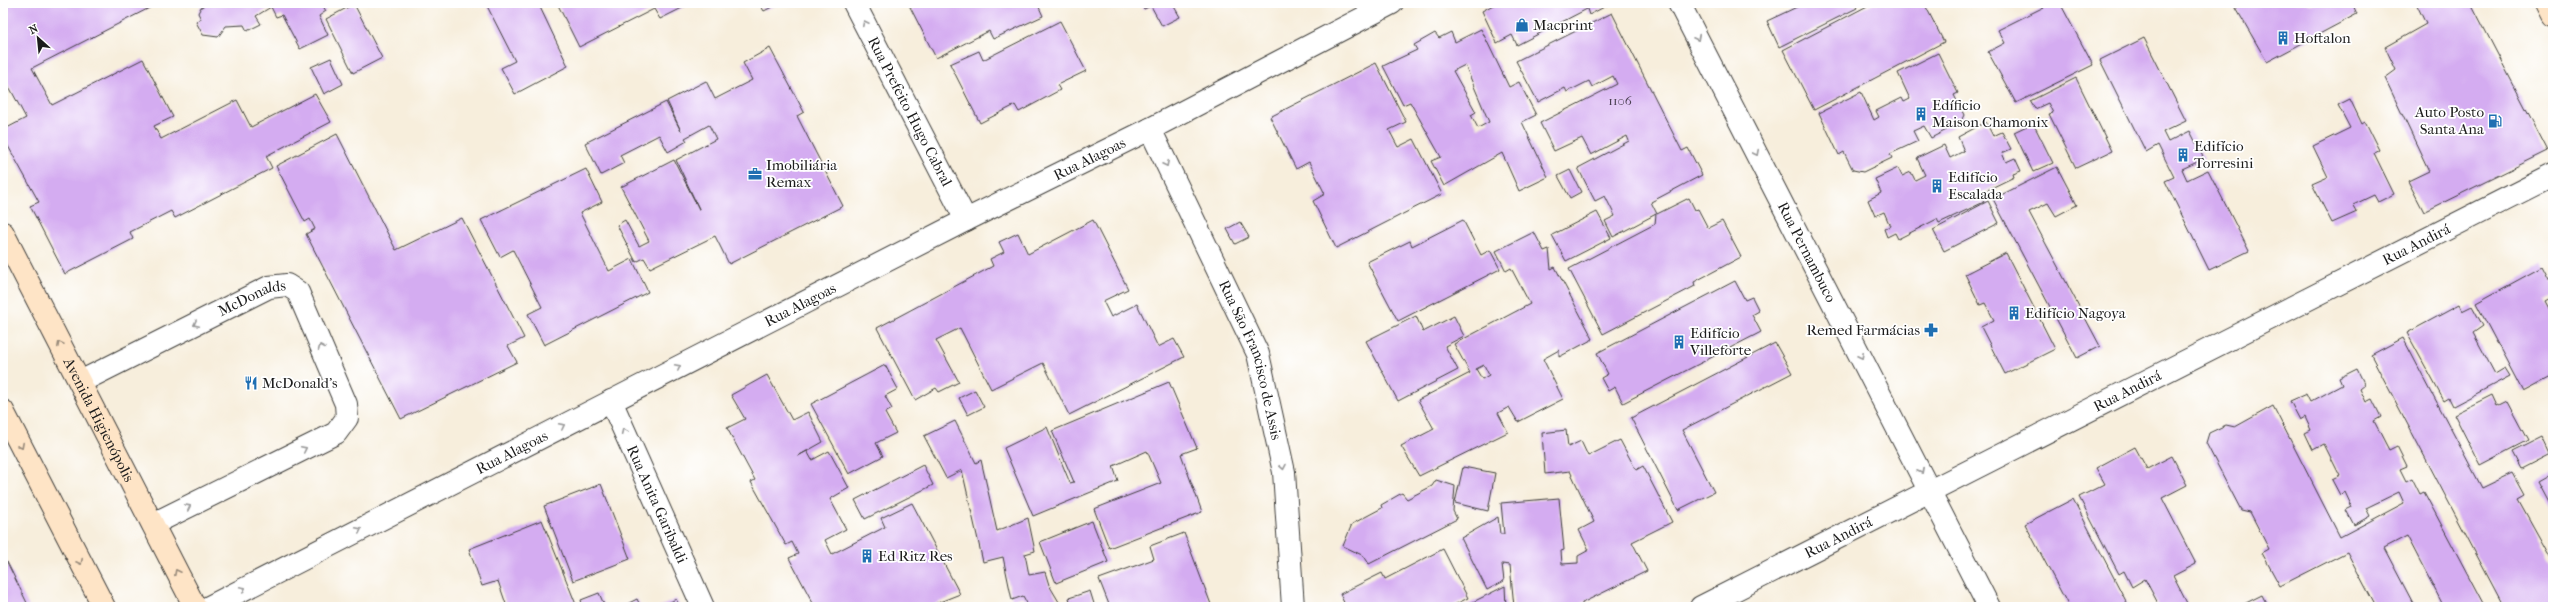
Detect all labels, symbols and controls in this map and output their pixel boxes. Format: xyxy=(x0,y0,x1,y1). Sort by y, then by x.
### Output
place label: Macprint xyxy=(1533,16,1594,34)
shop icon: Macprint xyxy=(1514,17,1530,33)
north arrow xyxy=(18,18,58,58)
one-way arrow xyxy=(862,20,869,28)
text: N xyxy=(27,22,41,37)
place label: Hoftalon xyxy=(2294,29,2351,47)
building icon: Hoftalon xyxy=(2275,30,2291,46)
street label: Rua Prefeito Hugo Cabral xyxy=(864,33,956,189)
one-way arrow xyxy=(1692,33,1699,41)
house number: 1106 xyxy=(1608,93,1633,108)
place label: Edíficio Maison Chamonix xyxy=(1932,96,2049,131)
place label: Auto Posto Santa Ana xyxy=(2414,103,2485,138)
building icon: Edíficio Maison Chamonix xyxy=(1913,106,1929,122)
fuel station icon: Auto Posto Santa Ana xyxy=(2487,113,2503,129)
street label: Rua Alagoas xyxy=(1050,133,1129,184)
place label: Edifício Torresini xyxy=(2194,137,2254,172)
building icon: Edifício Torresini xyxy=(2175,147,2191,163)
one-way arrow xyxy=(1752,149,1759,156)
place label: Imobiliária Remax xyxy=(766,156,838,191)
one-way arrow xyxy=(1161,160,1169,168)
office icon: Imobiliária Remax xyxy=(747,166,763,182)
place label: Edifício Escalada xyxy=(1948,168,2003,203)
building icon: Edifício Escalada xyxy=(1929,178,1945,194)
street label: Rua Pernambuco xyxy=(1774,199,1840,306)
street label: Rua Andirá xyxy=(2379,219,2454,269)
street label: McDonalds xyxy=(215,276,287,320)
street label: Rua São Francisco de Assis xyxy=(1215,277,1286,442)
street label: Rua Alagoas xyxy=(761,279,840,331)
place label: Edifício Nagoya xyxy=(2025,304,2127,322)
building icon: Edifício Nagoya xyxy=(2006,305,2022,321)
one-way arrow xyxy=(193,319,201,327)
place label: Remed Farmácias xyxy=(1806,321,1920,339)
pharmacy icon: Remed Farmácias xyxy=(1923,322,1939,338)
place label: Edifício Villeforte xyxy=(1689,324,1752,359)
building icon: Edifício Villeforte xyxy=(1671,334,1687,350)
one-way arrow xyxy=(57,341,65,349)
one-way arrow xyxy=(318,344,326,352)
one-way arrow xyxy=(1856,352,1864,359)
street label: Avenida Higienópolis xyxy=(59,354,139,486)
one-way arrow xyxy=(674,364,681,372)
street label: Rua Andirá xyxy=(2090,366,2165,416)
place label: McDonald's xyxy=(262,374,338,392)
restaurant icon: McDonald's xyxy=(243,375,259,391)
one-way arrow xyxy=(558,423,565,431)
street label: Rua Alagoas xyxy=(473,426,551,478)
one-way arrow xyxy=(621,427,629,435)
one-way arrow xyxy=(16,442,24,449)
street label: Rua Anita Garibaldi xyxy=(623,442,692,567)
one-way arrow xyxy=(300,446,308,454)
one-way arrow xyxy=(1278,464,1286,470)
one-way arrow xyxy=(1916,467,1923,474)
one-way arrow xyxy=(184,504,191,512)
street label: Rua Andirá xyxy=(1801,512,1876,562)
one-way arrow xyxy=(355,527,362,535)
place label: Ed Ritz Res xyxy=(878,547,953,565)
building icon: Ed Ritz Res xyxy=(859,548,875,564)
one-way arrow xyxy=(76,557,83,565)
one-way arrow xyxy=(174,569,182,576)
one-way arrow xyxy=(239,586,247,594)

